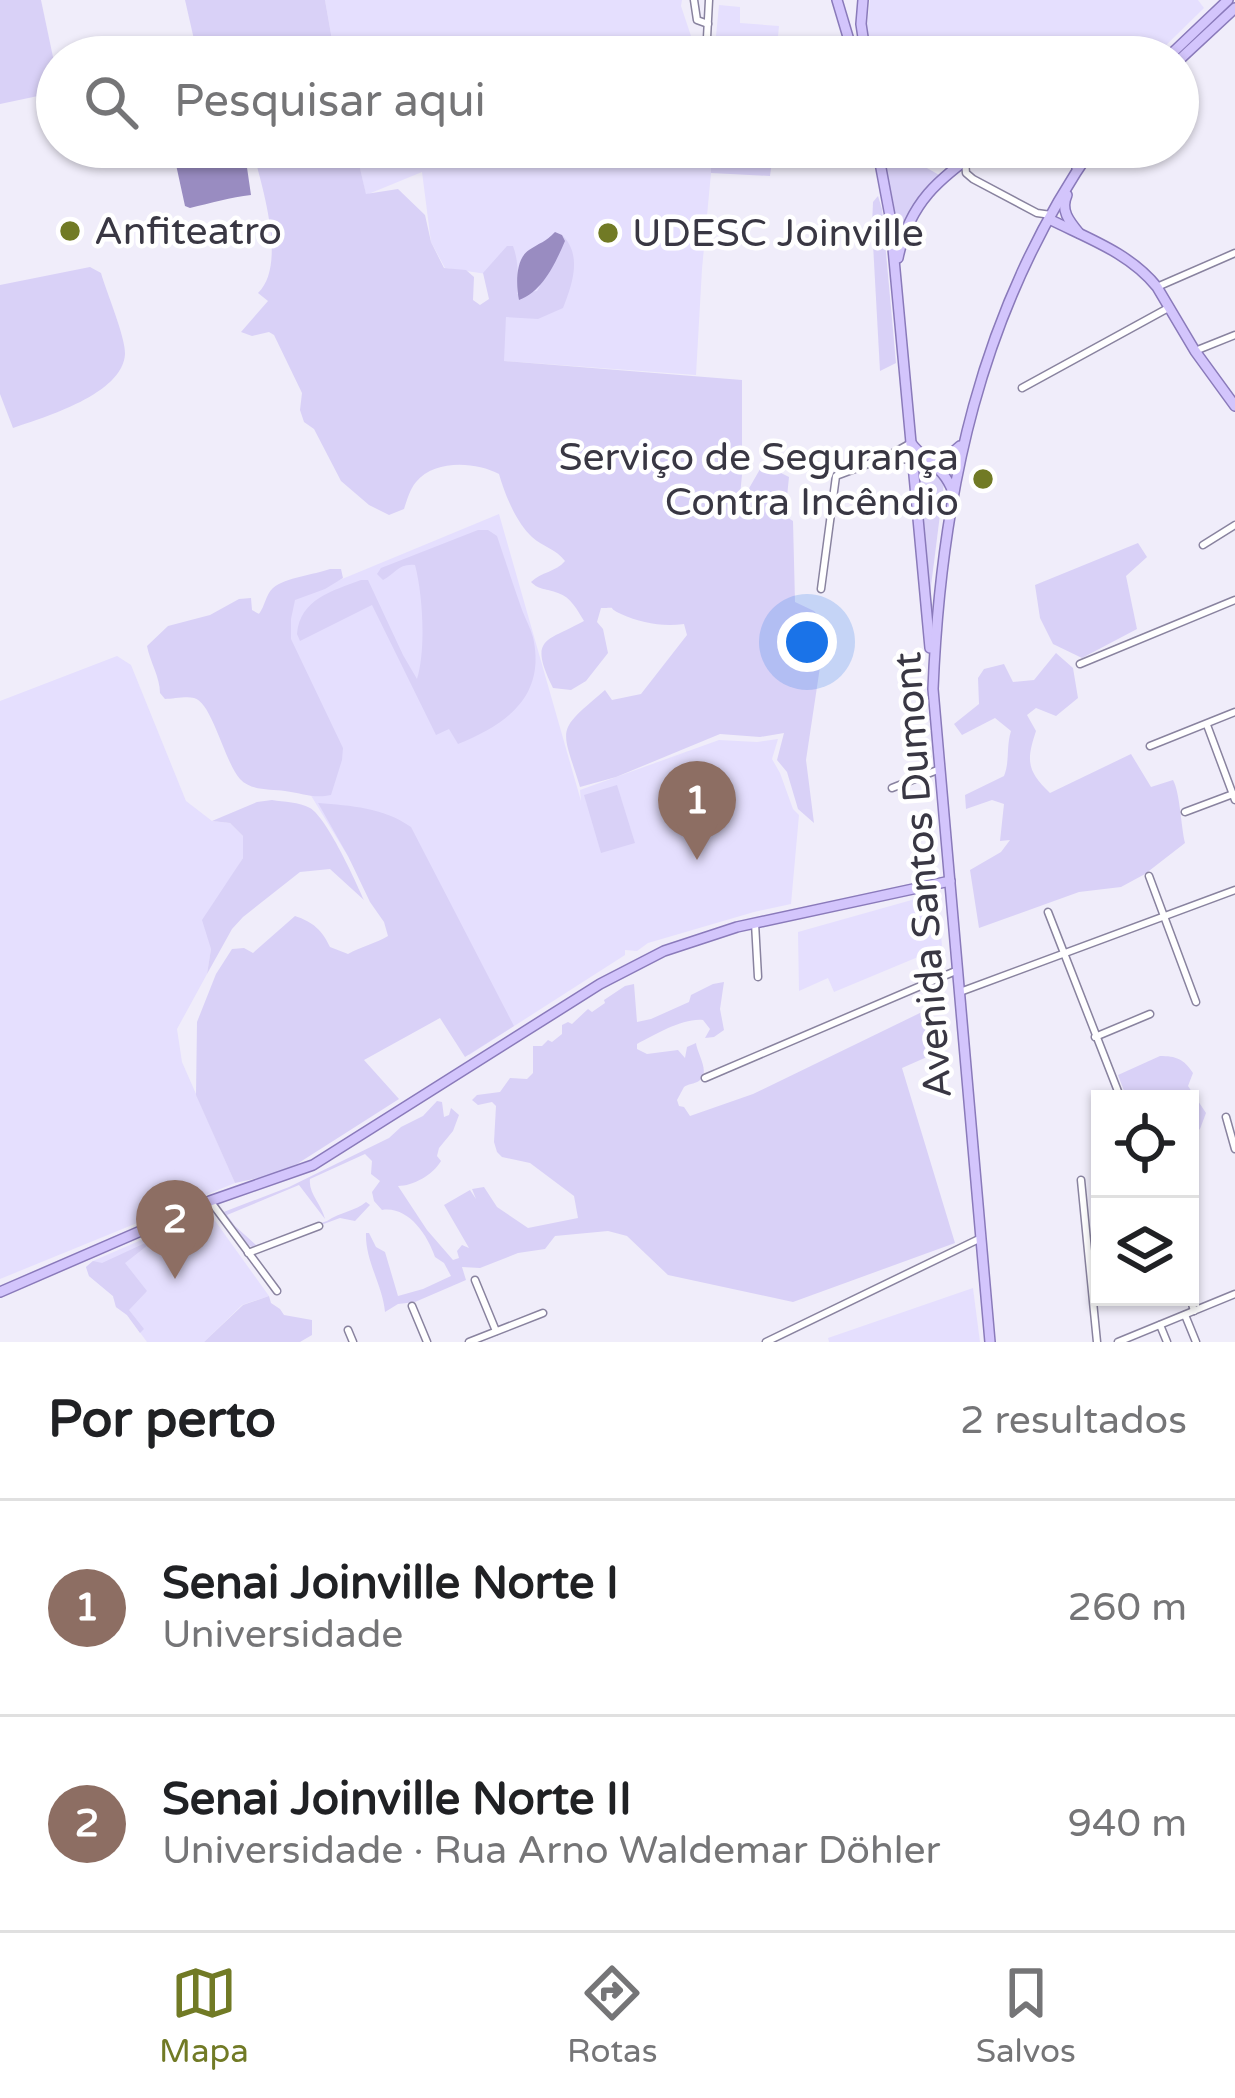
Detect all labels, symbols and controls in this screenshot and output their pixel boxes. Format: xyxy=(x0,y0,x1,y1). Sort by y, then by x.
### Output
search box xyxy=(36,36,1199,168)
icon: search xyxy=(78,69,144,135)
text: Pesquisar aqui xyxy=(174,75,486,129)
place label: Anfiteatro xyxy=(94,208,282,255)
place label: UDESC Joinville xyxy=(632,210,924,257)
marker: Anfiteatro xyxy=(57,218,83,244)
marker: UDESC Joinville xyxy=(595,220,621,246)
place label: Serviço de Segurança Contra Incêndio xyxy=(559,434,959,526)
marker: Serviço de Segurança Contra Incêndio xyxy=(970,466,996,492)
your location xyxy=(777,612,837,672)
street label: Avenida Santos Dumont xyxy=(884,650,962,1100)
pin: 1 xyxy=(658,761,736,860)
map controls xyxy=(1091,1090,1199,1306)
button: locate xyxy=(1091,1090,1199,1198)
pin: 2 xyxy=(136,1180,214,1279)
button: layers xyxy=(1091,1198,1199,1306)
text: Por perto xyxy=(48,1389,276,1451)
text: 2 resultados xyxy=(960,1397,1187,1444)
text: Senai Joinville Norte I xyxy=(162,1557,619,1611)
text: 1 xyxy=(75,1584,99,1631)
text: 260 m xyxy=(1068,1584,1187,1631)
text: Universidade xyxy=(162,1611,403,1658)
text: Senai Joinville Norte II xyxy=(162,1773,632,1827)
text: 2 xyxy=(75,1800,99,1847)
text: 940 m xyxy=(1068,1800,1187,1847)
text: Universidade · Rua Arno Waldemar Döhler xyxy=(162,1827,940,1874)
tab: Mapa xyxy=(159,1960,249,2071)
tab: Rotas xyxy=(567,1960,657,2071)
tab: Salvos xyxy=(976,1960,1076,2071)

